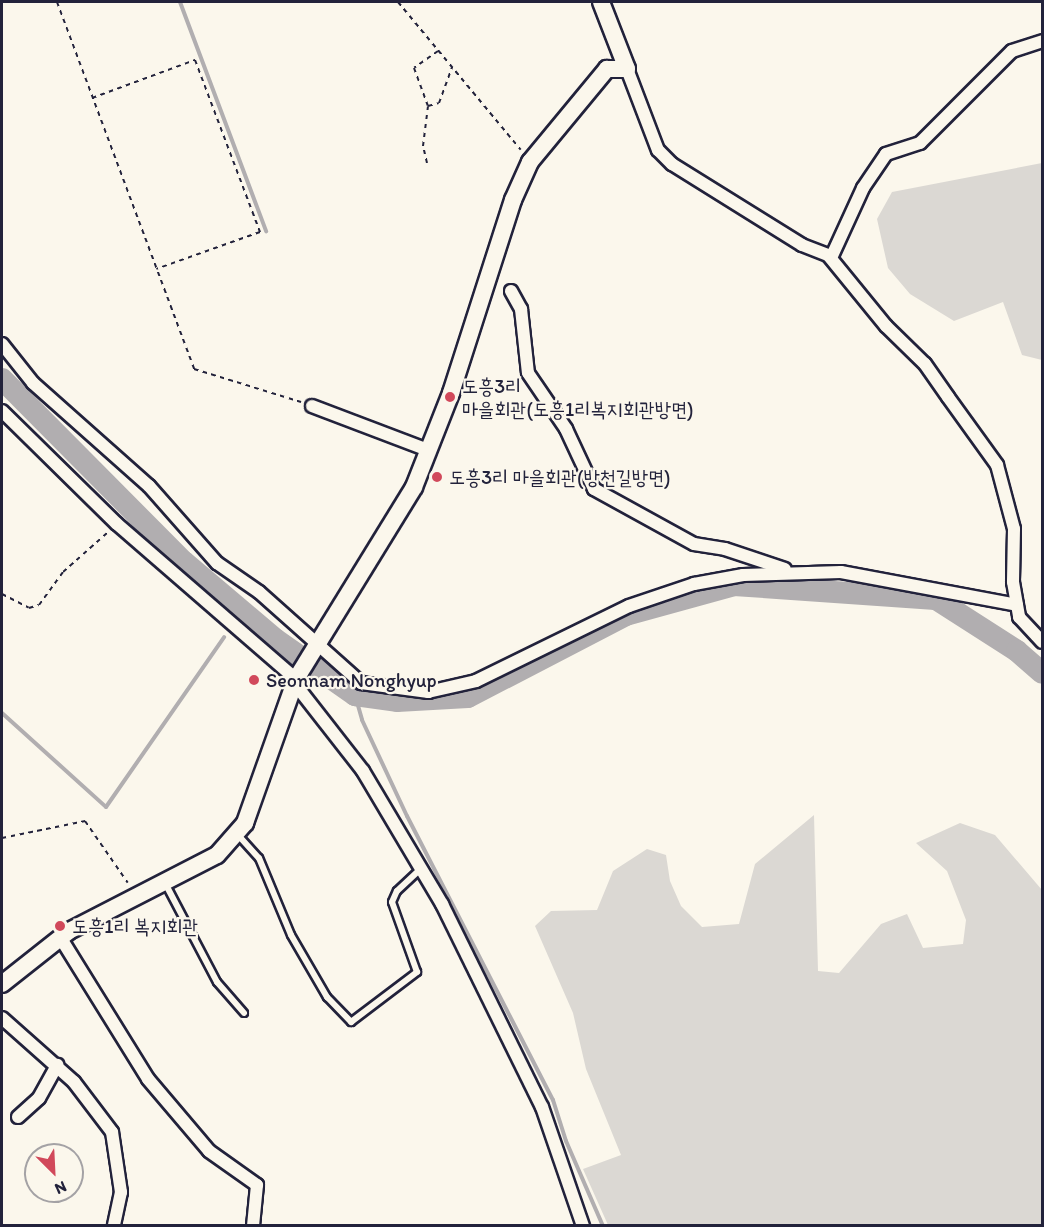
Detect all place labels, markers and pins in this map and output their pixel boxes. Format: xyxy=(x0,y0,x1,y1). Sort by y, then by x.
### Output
place label: 도흥3리 마을회관(도흥1리복지회관방면) xyxy=(462,374,694,421)
marker: 도흥3리 마을회관(도흥1리복지회관방면) xyxy=(443,390,457,404)
place label: 도흥3리 마을회관(방천길방면) xyxy=(449,465,671,489)
marker: 도흥3리 마을회관(방천길방면) xyxy=(430,470,444,484)
place label: Seonnam Nonghyup xyxy=(266,668,437,692)
marker: Seonnam Nonghyup xyxy=(247,673,261,687)
place label: 도흥1리 복지회관 xyxy=(72,914,198,938)
marker: 도흥1리 복지회관 xyxy=(53,919,67,933)

